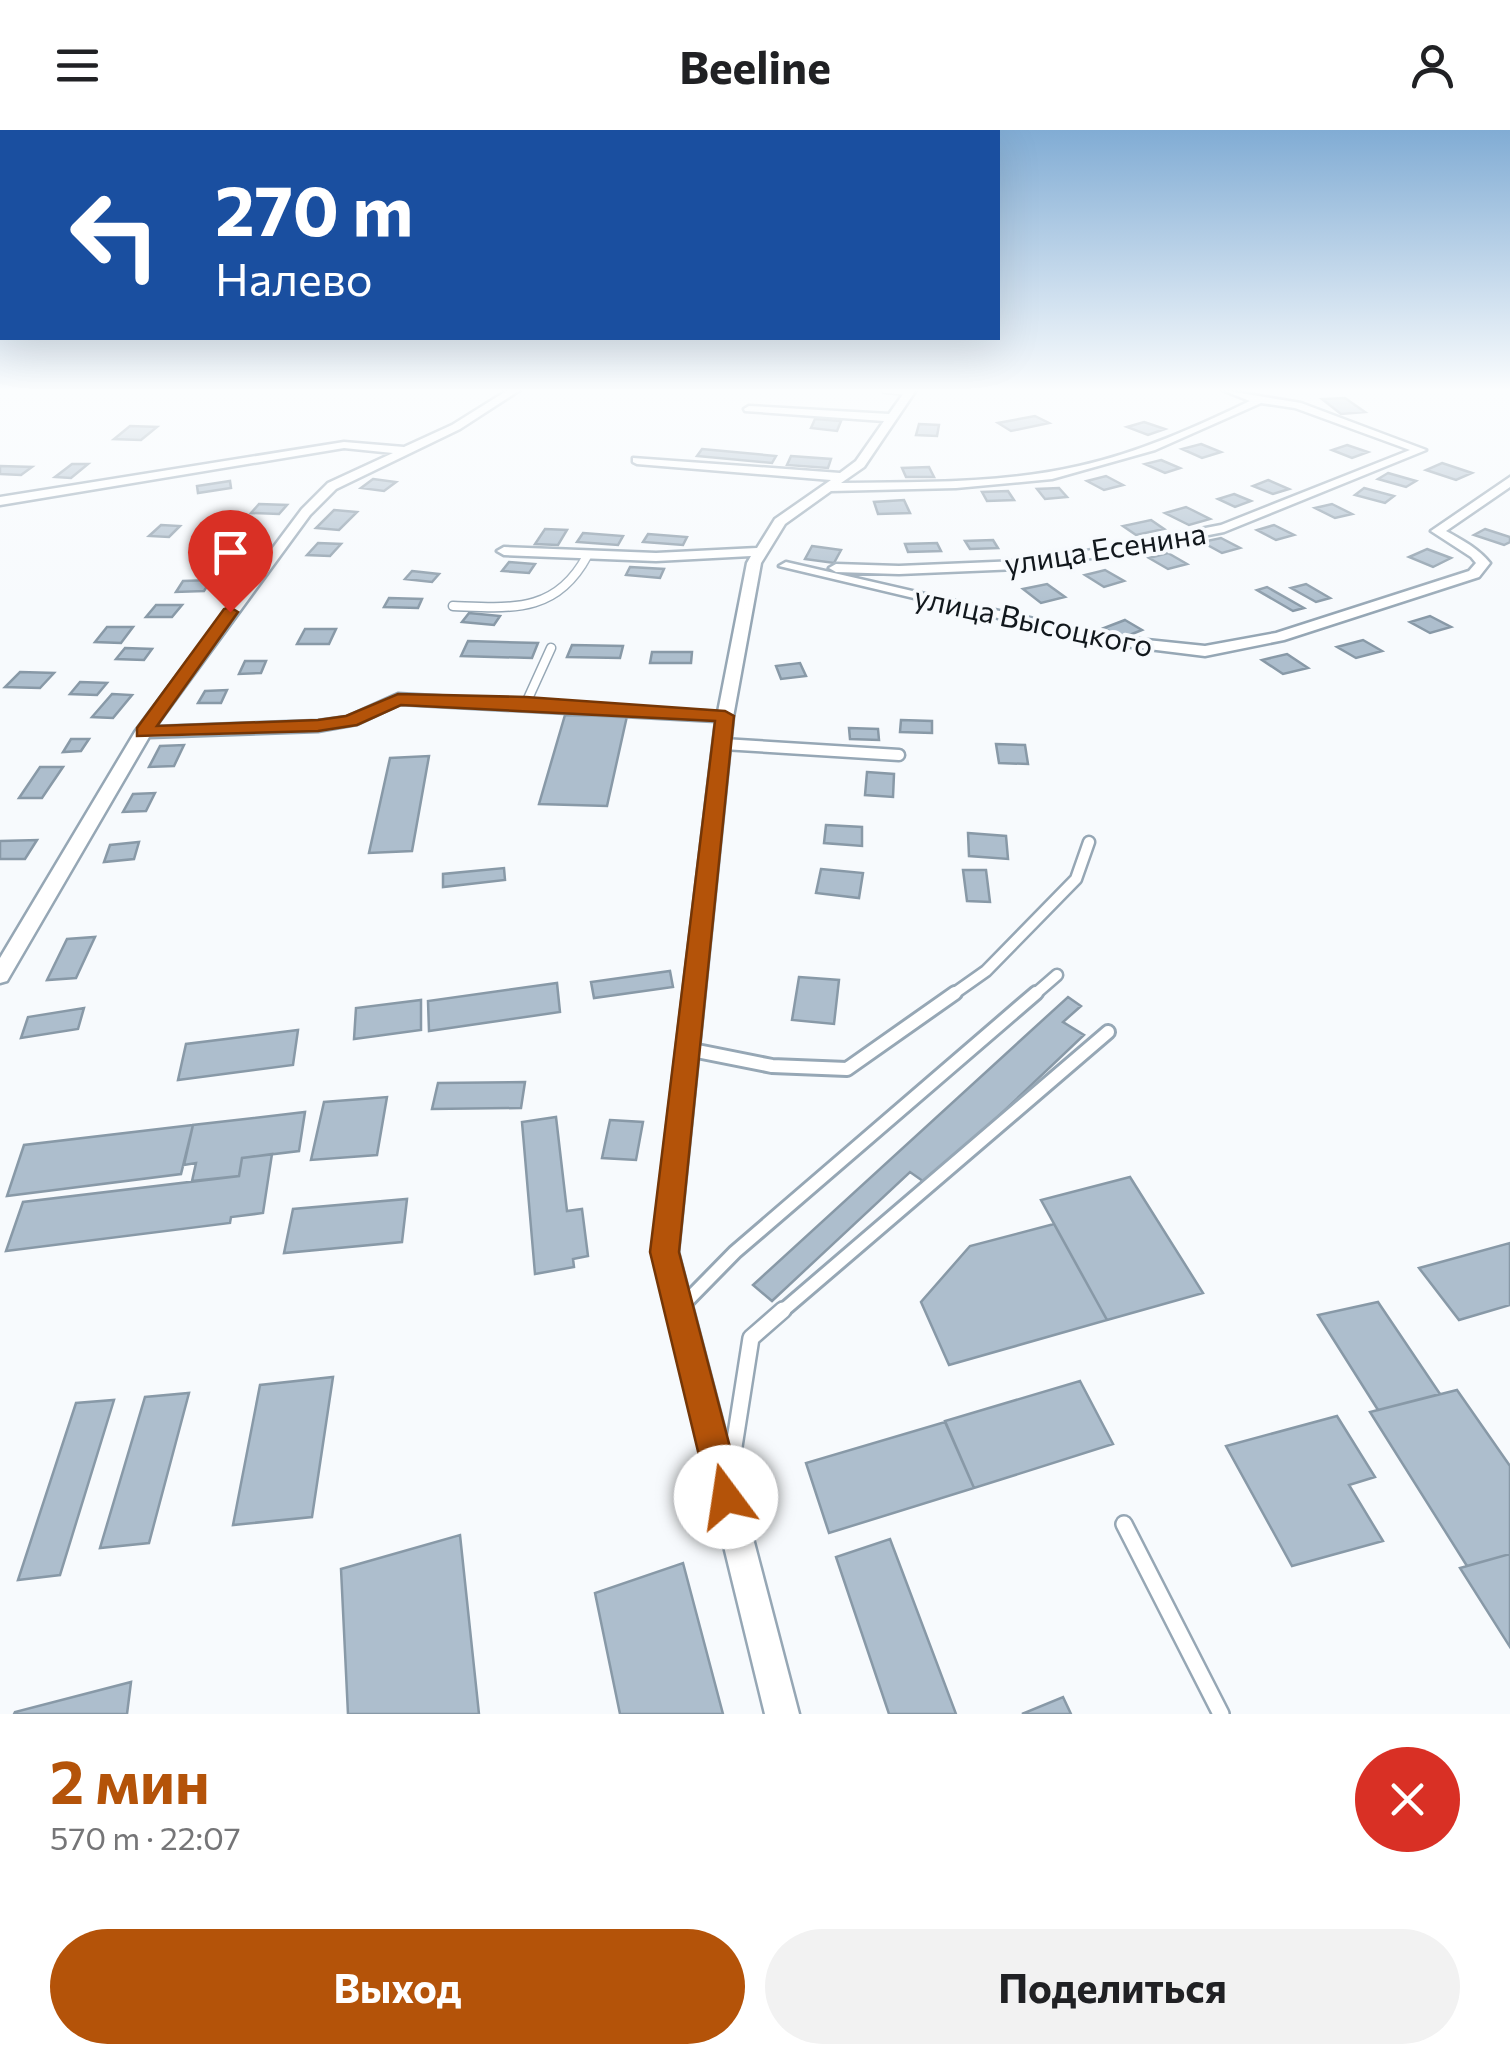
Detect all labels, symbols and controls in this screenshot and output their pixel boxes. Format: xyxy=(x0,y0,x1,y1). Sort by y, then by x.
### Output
icon: menu xyxy=(50,38,105,93)
text: Beeline xyxy=(679,38,831,93)
icon: person xyxy=(1405,38,1460,93)
text: 270 m xyxy=(215,165,413,250)
icon: left xyxy=(50,170,180,300)
text: Налево xyxy=(215,250,373,305)
pin xyxy=(188,510,273,613)
street label: улица Есенина xyxy=(1002,513,1208,581)
icon: arrive xyxy=(203,525,258,580)
street label: улица Высоцкого xyxy=(911,577,1157,663)
position arrow xyxy=(674,1445,778,1549)
text: 2 мин xyxy=(50,1743,210,1816)
button: close xyxy=(1355,1747,1460,1852)
text: 570 m · 22:07 xyxy=(50,1817,241,1857)
button: Выход xyxy=(50,1929,745,2044)
button: Поделиться xyxy=(765,1929,1460,2044)

